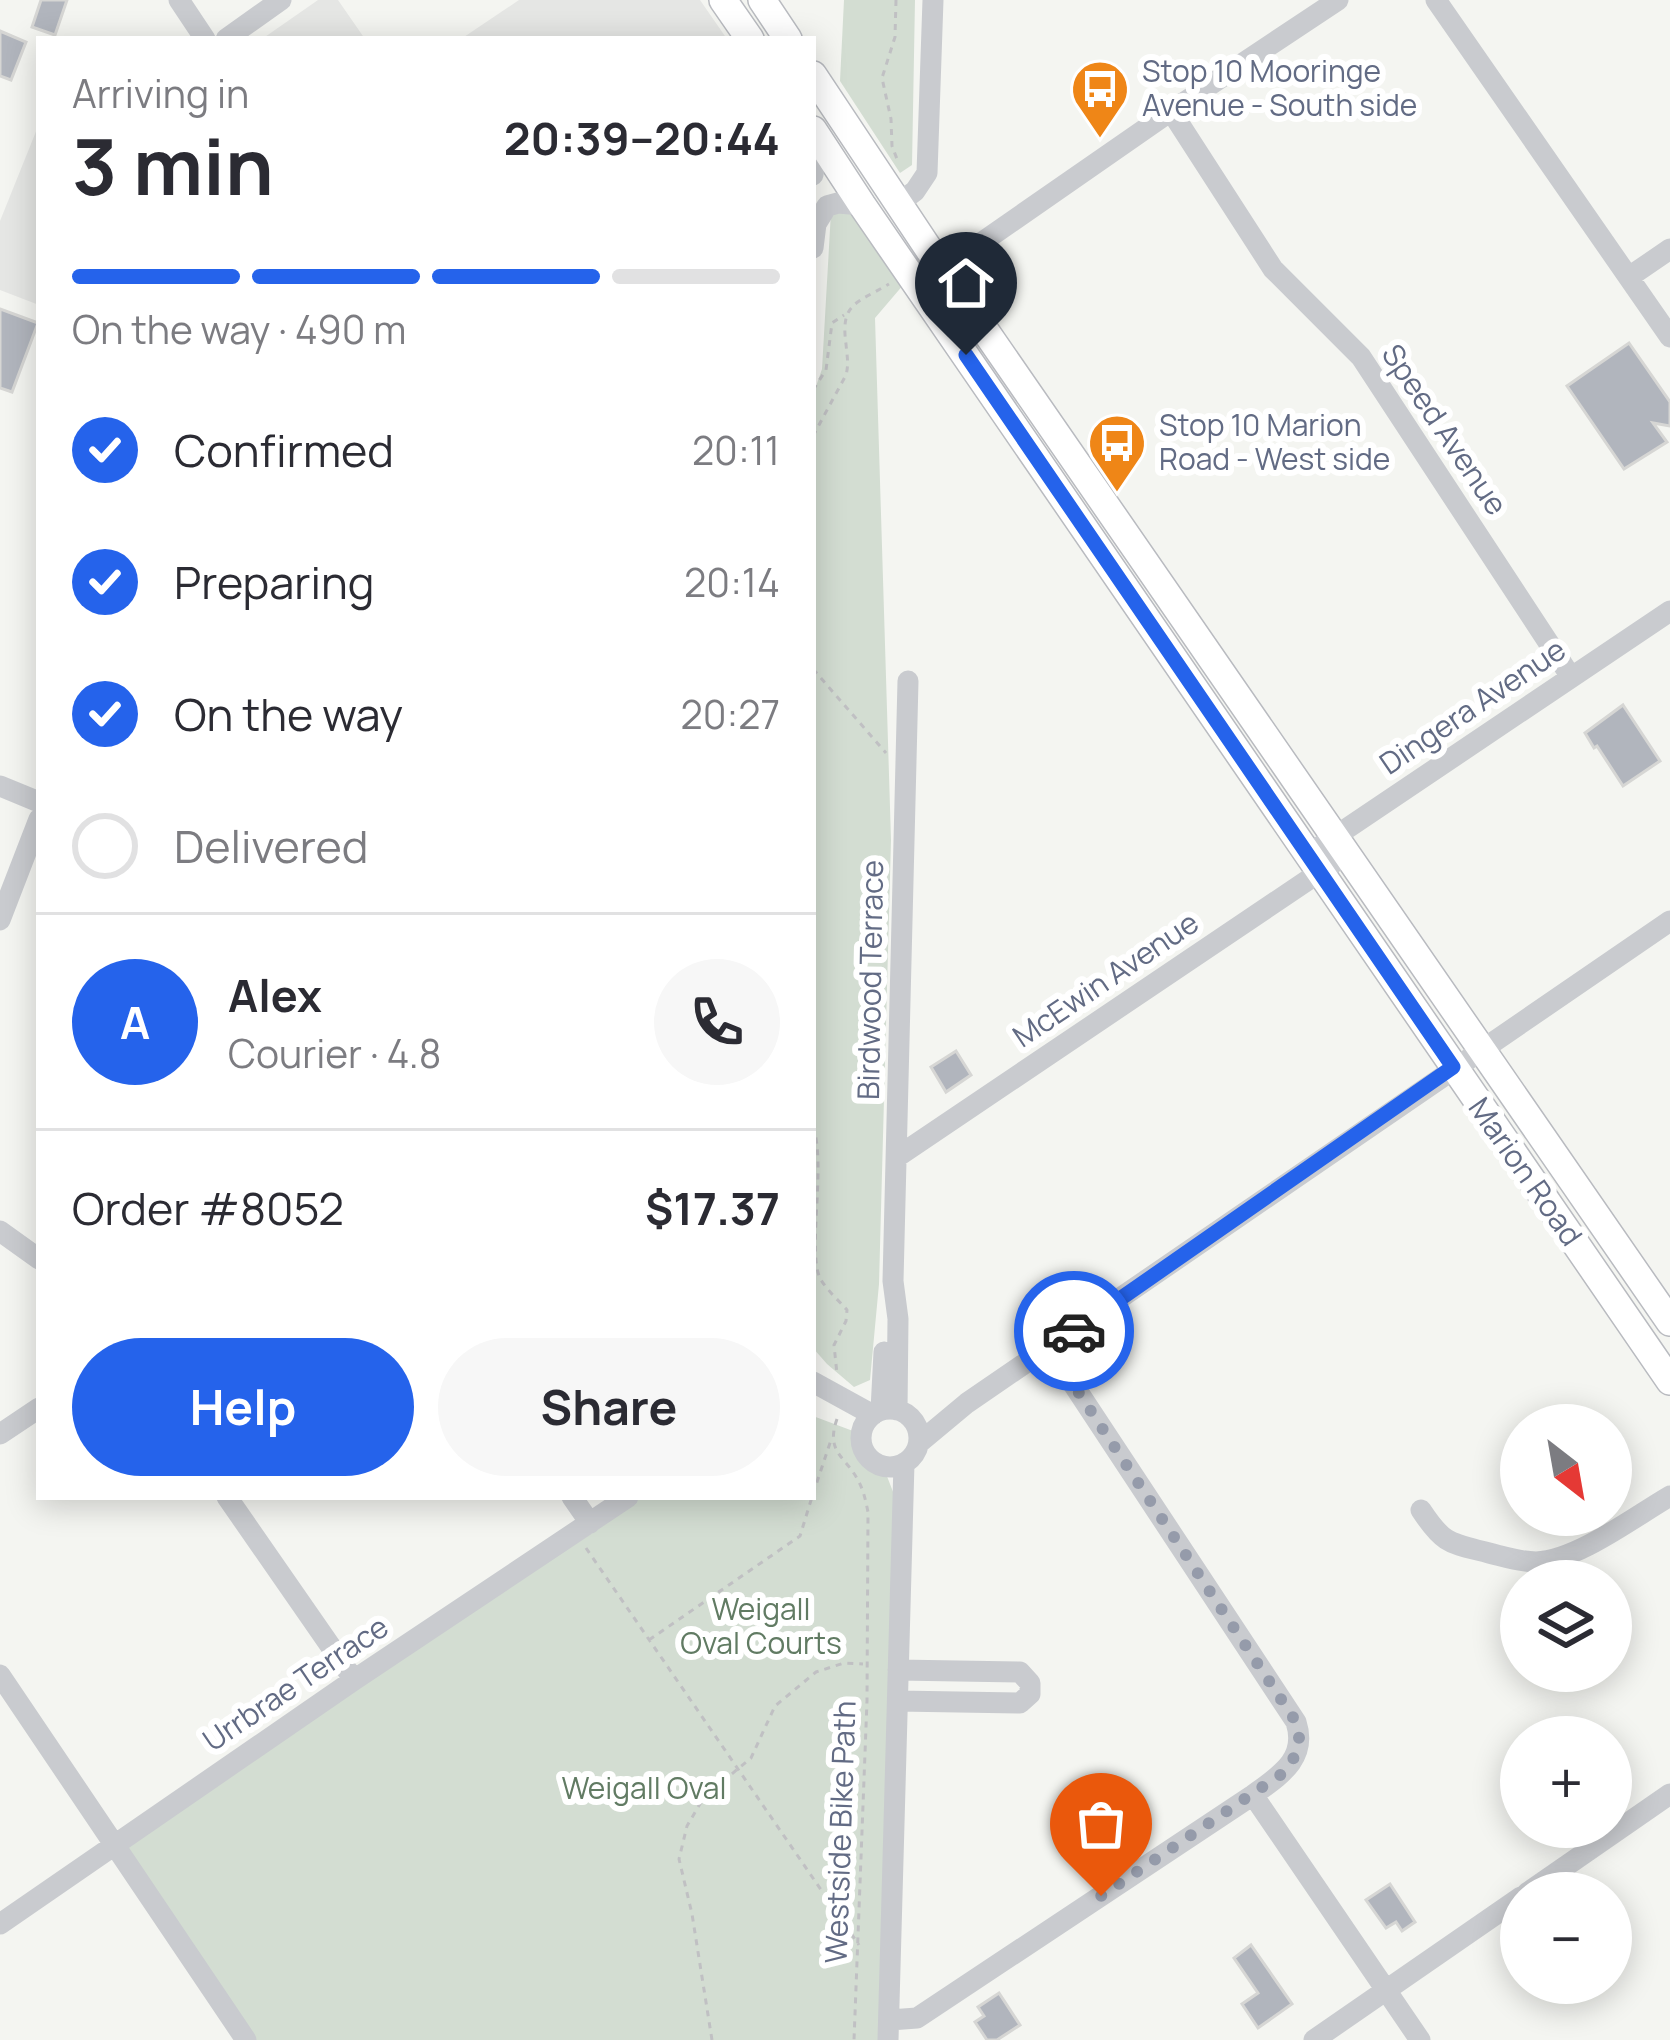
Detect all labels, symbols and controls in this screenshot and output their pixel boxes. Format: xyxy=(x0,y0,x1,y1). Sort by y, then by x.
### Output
place label: Stop 10 Mooringe Avenue - South side xyxy=(1142,50,1417,125)
bus stop icon: Stop 10 Mooringe Avenue - South side xyxy=(1069,58,1131,140)
text: Arriving in xyxy=(72,66,249,120)
text: 20:39–20:44 xyxy=(504,107,780,169)
text: 3 min xyxy=(72,112,274,218)
pin xyxy=(915,232,1017,355)
icon: home xyxy=(933,250,999,316)
text: On the way · 490 m xyxy=(72,302,406,356)
street label: Speed Avenue xyxy=(1373,336,1518,523)
place label: Stop 10 Marion Road - West side xyxy=(1159,404,1390,479)
bus stop icon: Stop 10 Marion Road - West side xyxy=(1086,412,1148,494)
icon: check xyxy=(72,417,138,483)
text: Confirmed xyxy=(174,419,394,481)
text: 20:11 xyxy=(692,423,780,477)
icon: check xyxy=(72,549,138,615)
text: Preparing xyxy=(174,551,374,613)
text: 20:14 xyxy=(684,555,780,609)
street label: Dingera Avenue xyxy=(1371,628,1573,783)
icon: check xyxy=(72,681,138,747)
text: On the way xyxy=(174,683,403,745)
text: 20:27 xyxy=(681,687,780,741)
text: Delivered xyxy=(174,815,369,877)
street label: Birdwood Terrace xyxy=(847,860,892,1100)
street label: McEwin Avenue xyxy=(1004,902,1206,1056)
button: phone xyxy=(654,959,780,1085)
text: Alex xyxy=(228,964,322,1026)
text: A xyxy=(120,991,150,1053)
text: Courier · 4.8 xyxy=(228,1026,441,1080)
street label: Marion Road xyxy=(1460,1089,1592,1253)
text: Order #8052 xyxy=(72,1177,344,1239)
text: $17.37 xyxy=(645,1177,780,1239)
courier xyxy=(1014,1271,1134,1391)
icon: car xyxy=(1041,1298,1107,1364)
button: Help xyxy=(72,1338,414,1476)
button: Share xyxy=(438,1338,780,1476)
north arrow xyxy=(1500,1404,1632,1536)
map controls xyxy=(1500,1404,1632,2004)
button: layers xyxy=(1500,1560,1632,1692)
park label: Weigall Oval Courts xyxy=(680,1588,842,1663)
street label: Urrbrae Terrace xyxy=(194,1606,396,1760)
street label: Westside Bike Path xyxy=(814,1700,865,1964)
button: + xyxy=(1500,1716,1632,1848)
park label: Weigall Oval xyxy=(562,1767,726,1808)
pin xyxy=(1050,1773,1152,1896)
icon: bag xyxy=(1068,1791,1134,1857)
button: − xyxy=(1500,1872,1632,2004)

